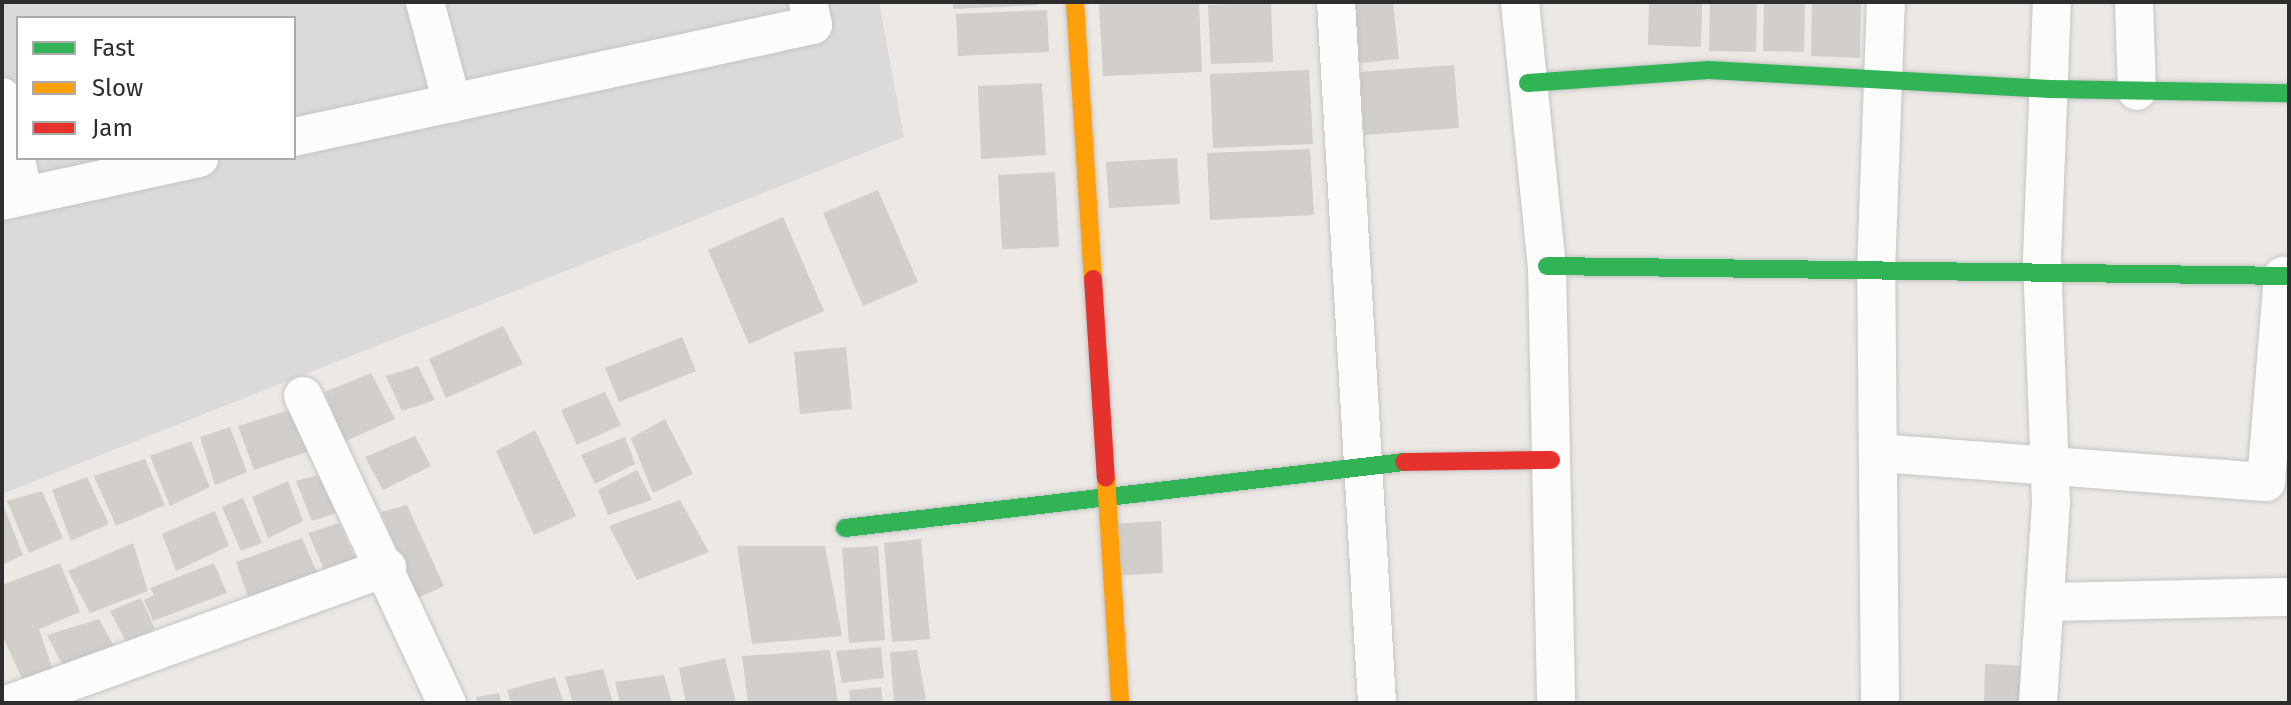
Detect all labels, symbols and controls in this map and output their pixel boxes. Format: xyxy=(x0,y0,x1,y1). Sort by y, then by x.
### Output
legend xyxy=(16,16,296,160)
text: Fast xyxy=(92,34,135,62)
text: Slow xyxy=(92,74,143,102)
text: Jam xyxy=(92,114,133,142)

